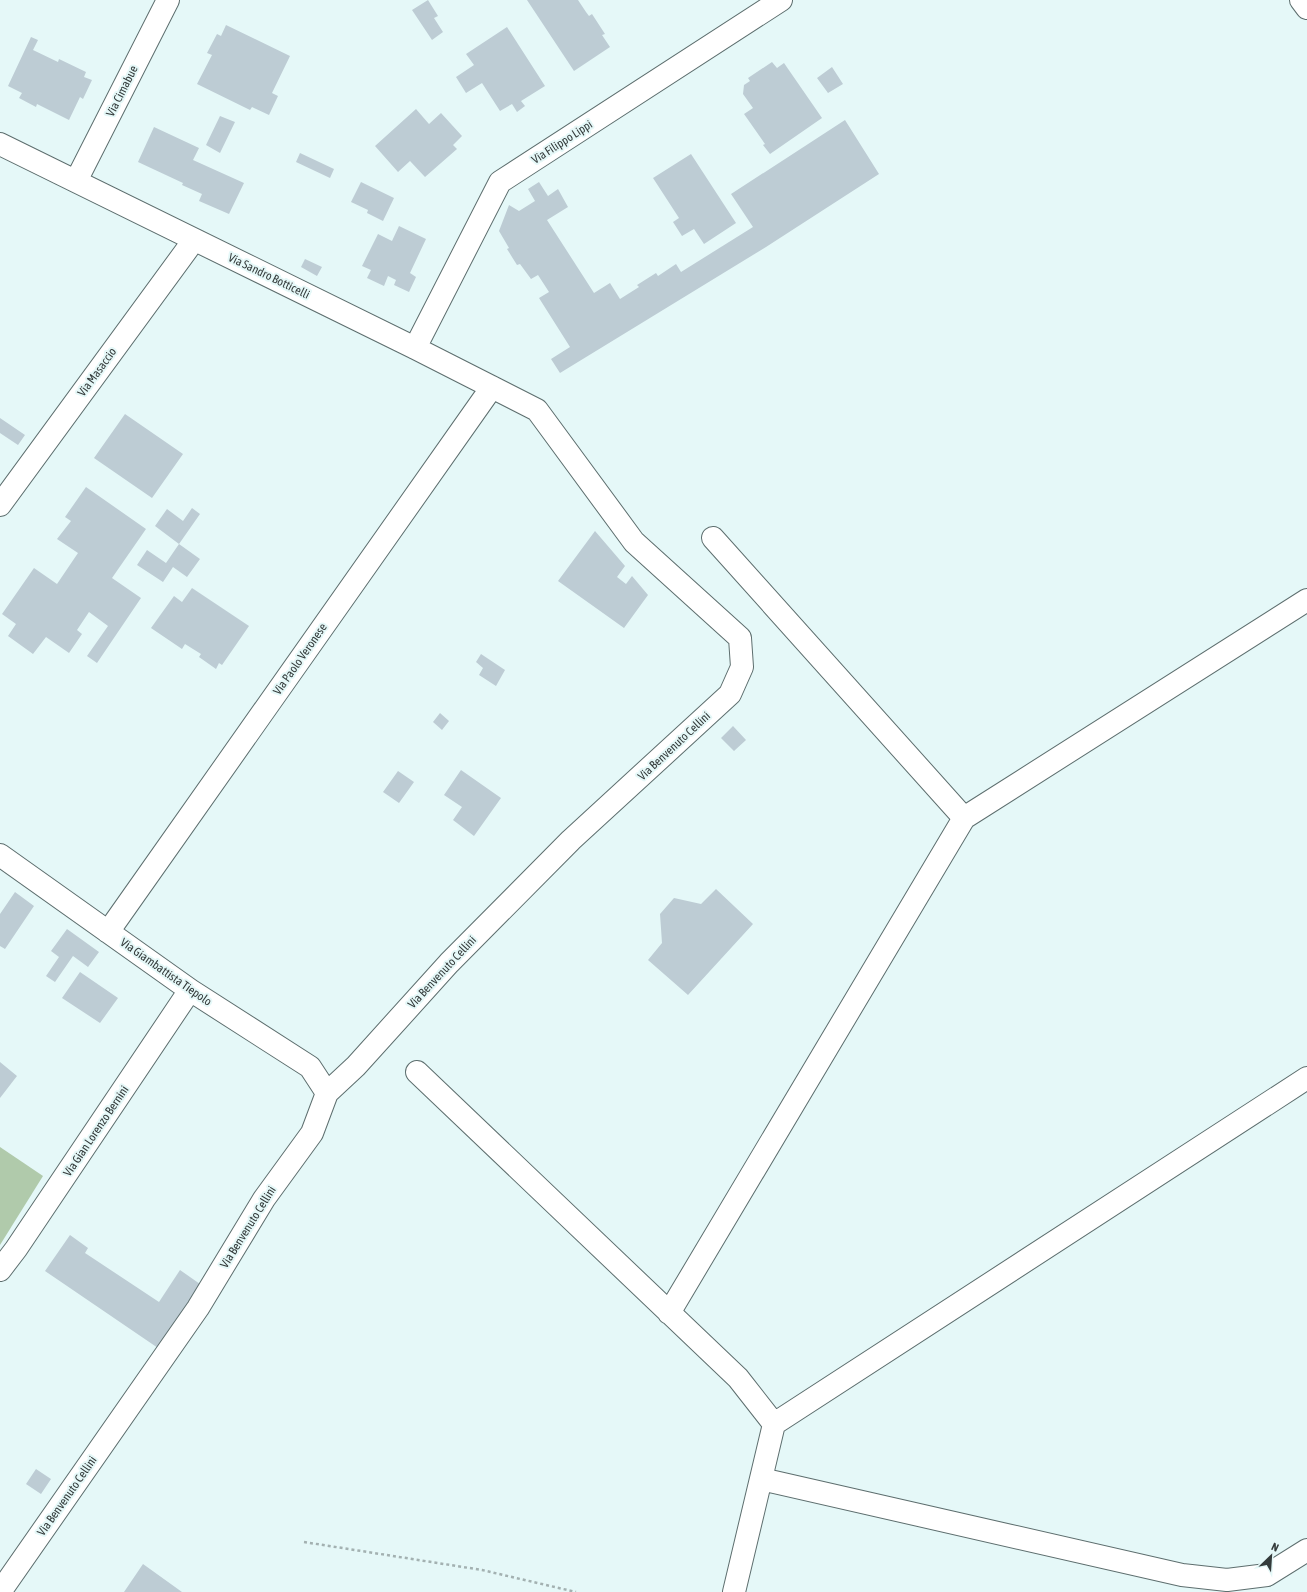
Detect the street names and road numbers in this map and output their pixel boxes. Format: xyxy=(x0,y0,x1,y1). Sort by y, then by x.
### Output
street label: Via Cimabue xyxy=(103,63,141,119)
street label: Via Filippo Lippi xyxy=(529,117,595,167)
street label: Via Sandro Botticelli xyxy=(226,250,312,302)
street label: Via Masaccio xyxy=(75,345,119,399)
street label: Via Paolo Veronese xyxy=(270,621,330,697)
street label: Via Benvenuto Cellini xyxy=(635,709,713,783)
street label: Via Benvenuto Cellini xyxy=(405,933,479,1011)
street label: Via Giambattista Tiepolo xyxy=(118,935,215,1009)
street label: Via Gian Lorenzo Bernini xyxy=(60,1083,132,1179)
street label: Via Benvenuto Cellini xyxy=(217,1183,279,1271)
street label: Via Benvenuto Cellini xyxy=(34,1454,100,1538)

